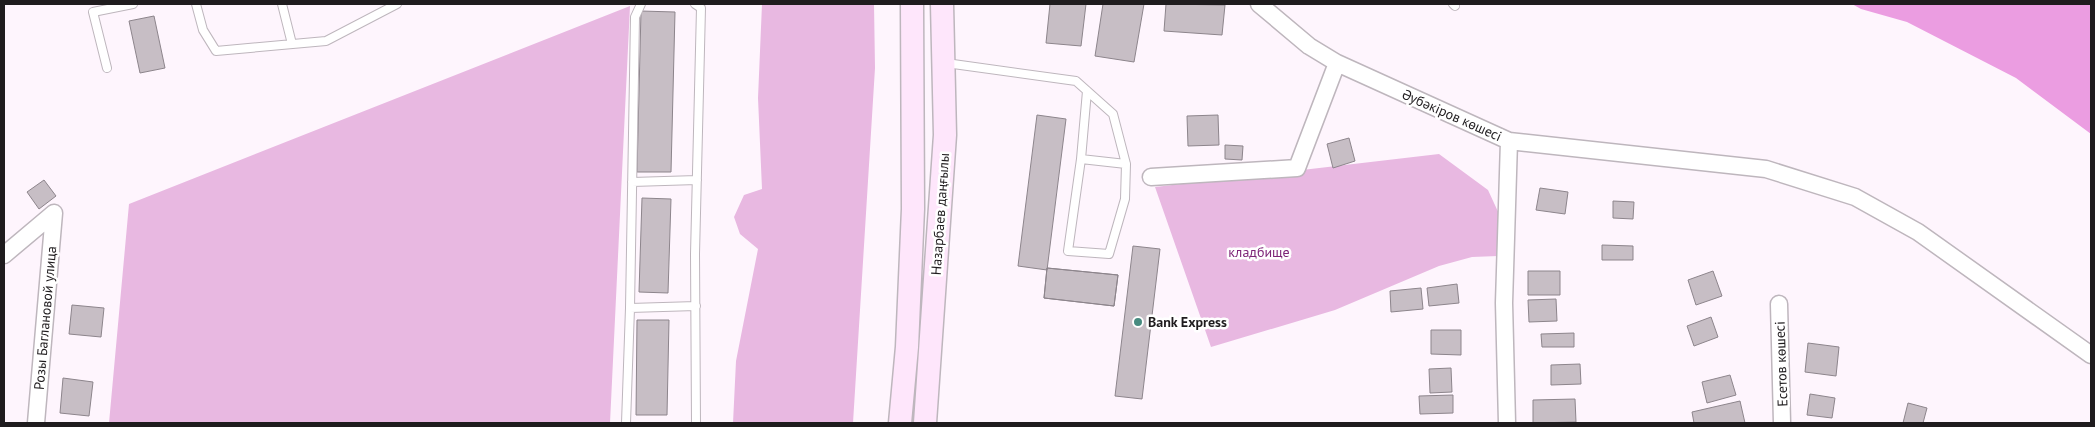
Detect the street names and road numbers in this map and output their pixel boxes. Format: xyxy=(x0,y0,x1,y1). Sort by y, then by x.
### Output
street label: Әубәкіров көшесі xyxy=(1399,85,1505,145)
street label: Назарбаев даңғылы xyxy=(927,152,953,276)
street label: Розы Баглановой улица xyxy=(30,245,60,391)
street label: Есетов көшесі xyxy=(1771,321,1791,407)

